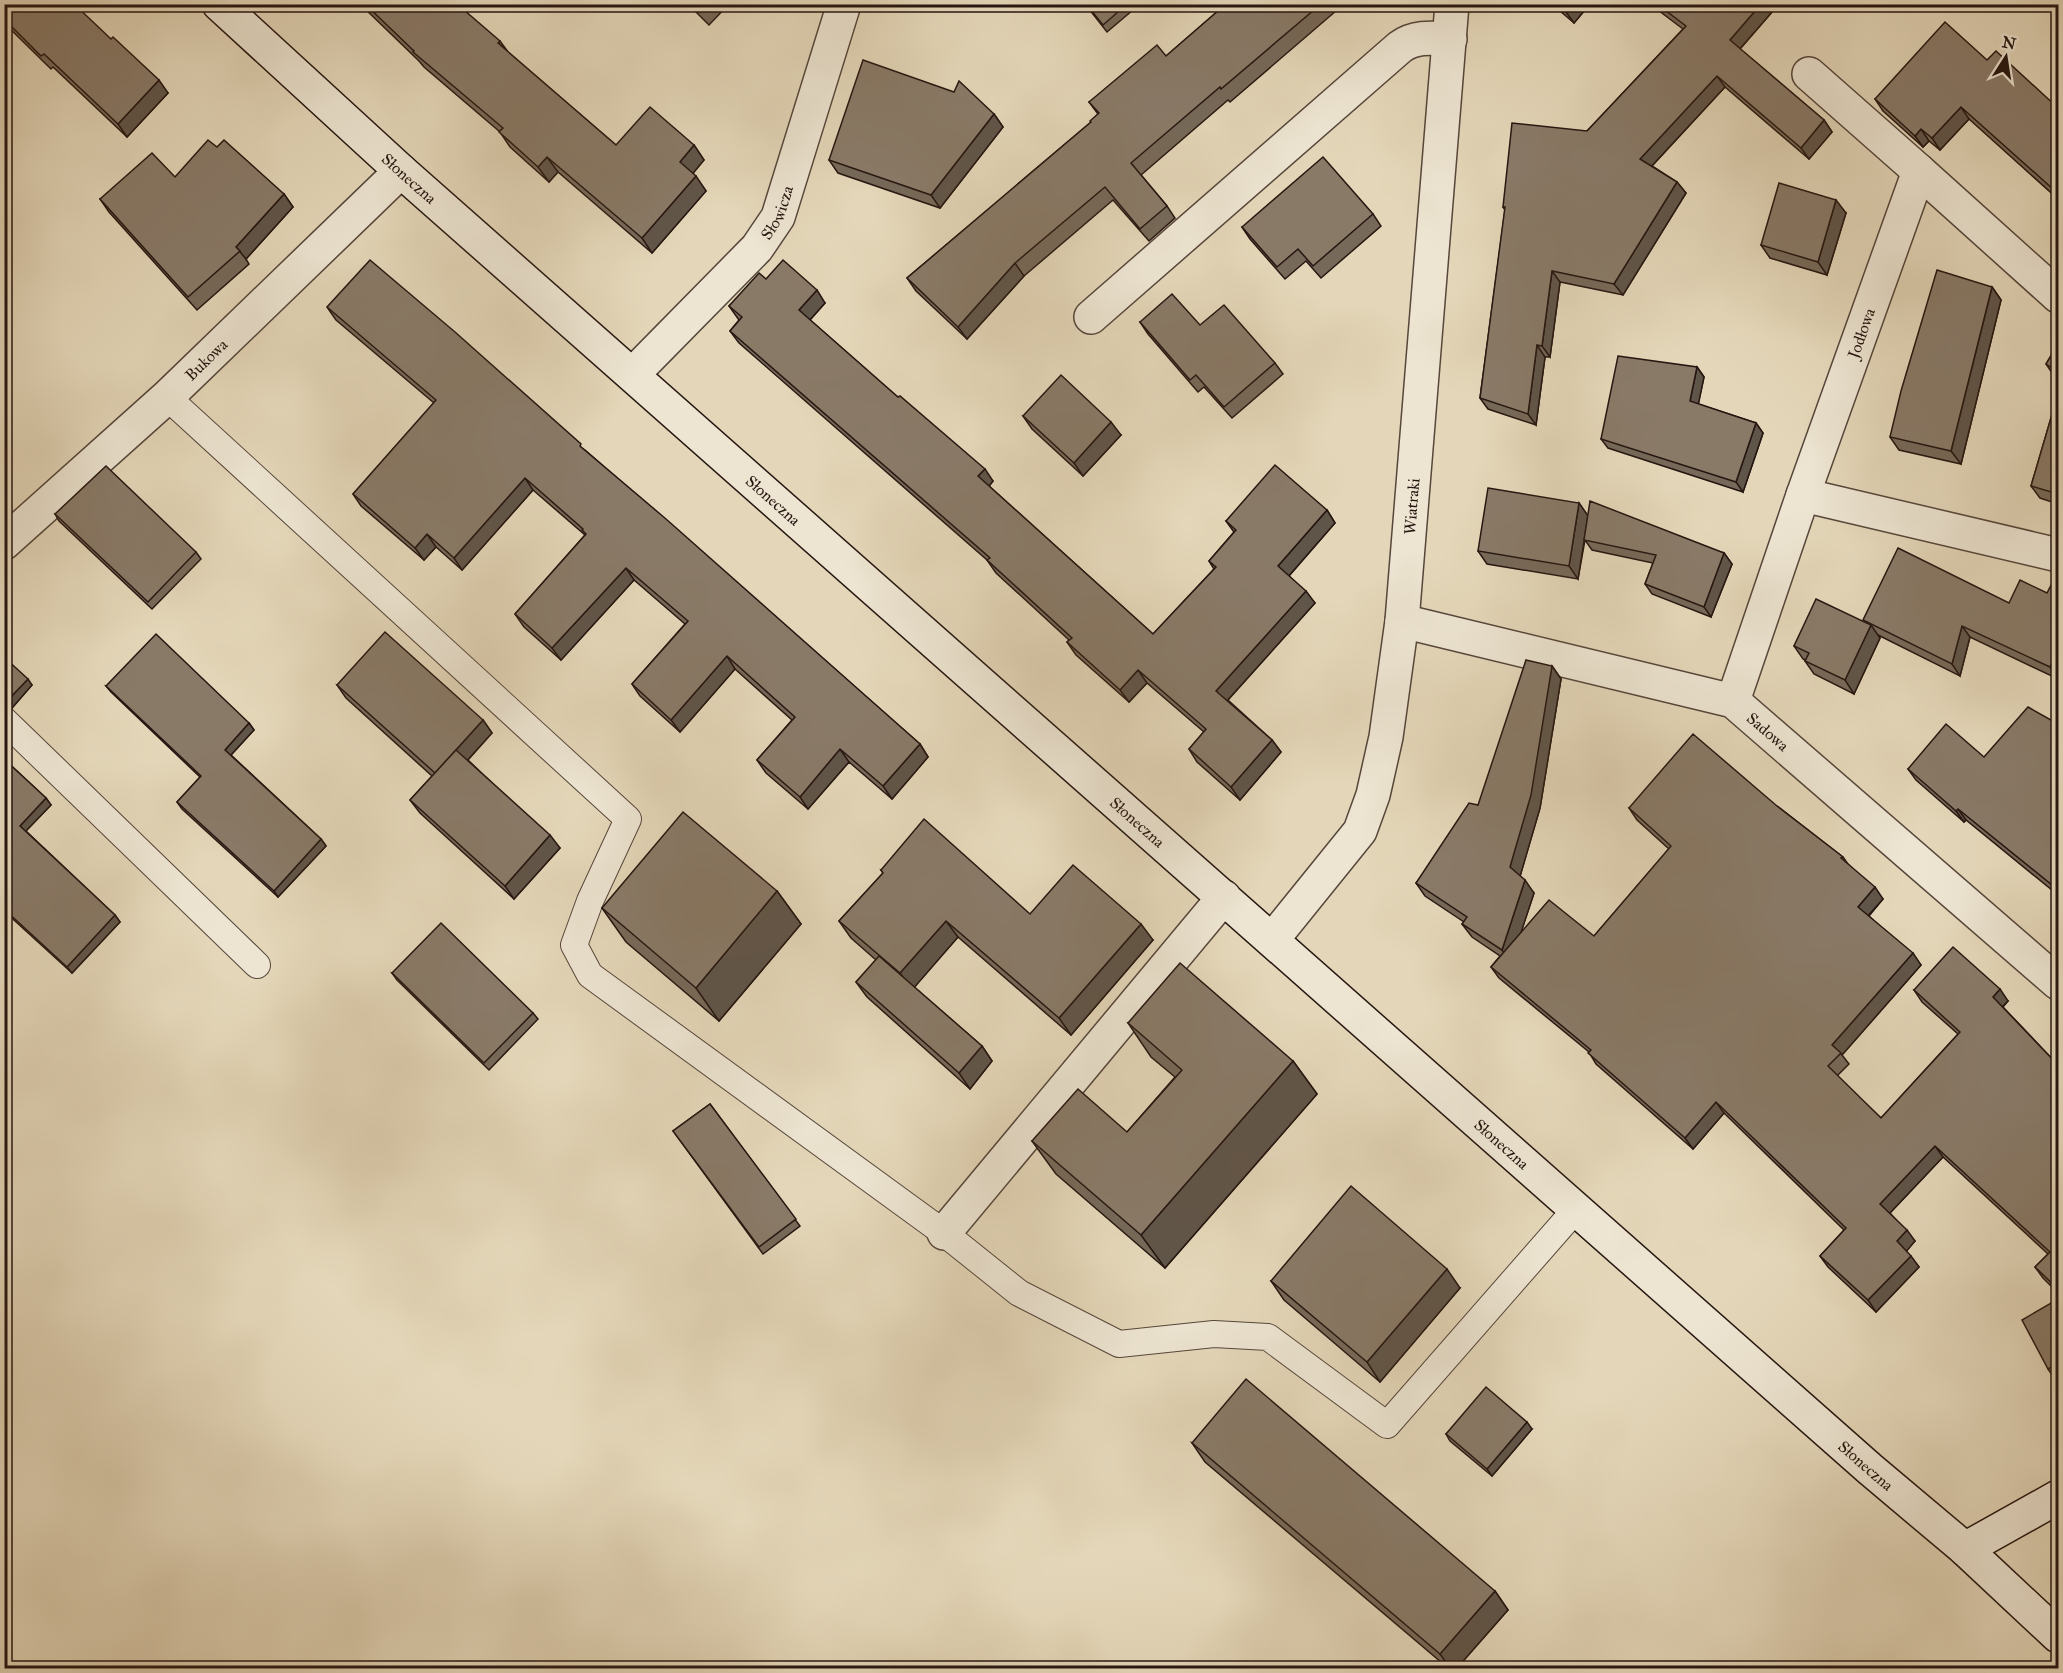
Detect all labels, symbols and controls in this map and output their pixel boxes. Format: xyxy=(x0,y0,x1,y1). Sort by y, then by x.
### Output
north arrow xyxy=(1976,27,2036,87)
text: N xyxy=(2000,32,2018,54)
street label: Słoneczna xyxy=(378,149,441,208)
street label: Słowicza xyxy=(756,183,797,243)
street label: Jodłowa xyxy=(1843,305,1879,363)
street label: Bukowa xyxy=(181,334,231,384)
street label: Słoneczna xyxy=(742,471,805,529)
street label: Wiatraki xyxy=(1400,477,1423,535)
street label: Sadowa xyxy=(1743,708,1793,755)
street label: Słoneczna xyxy=(1106,793,1169,851)
street label: Słoneczna xyxy=(1471,1115,1533,1173)
street label: Słoneczna xyxy=(1835,1436,1898,1494)

